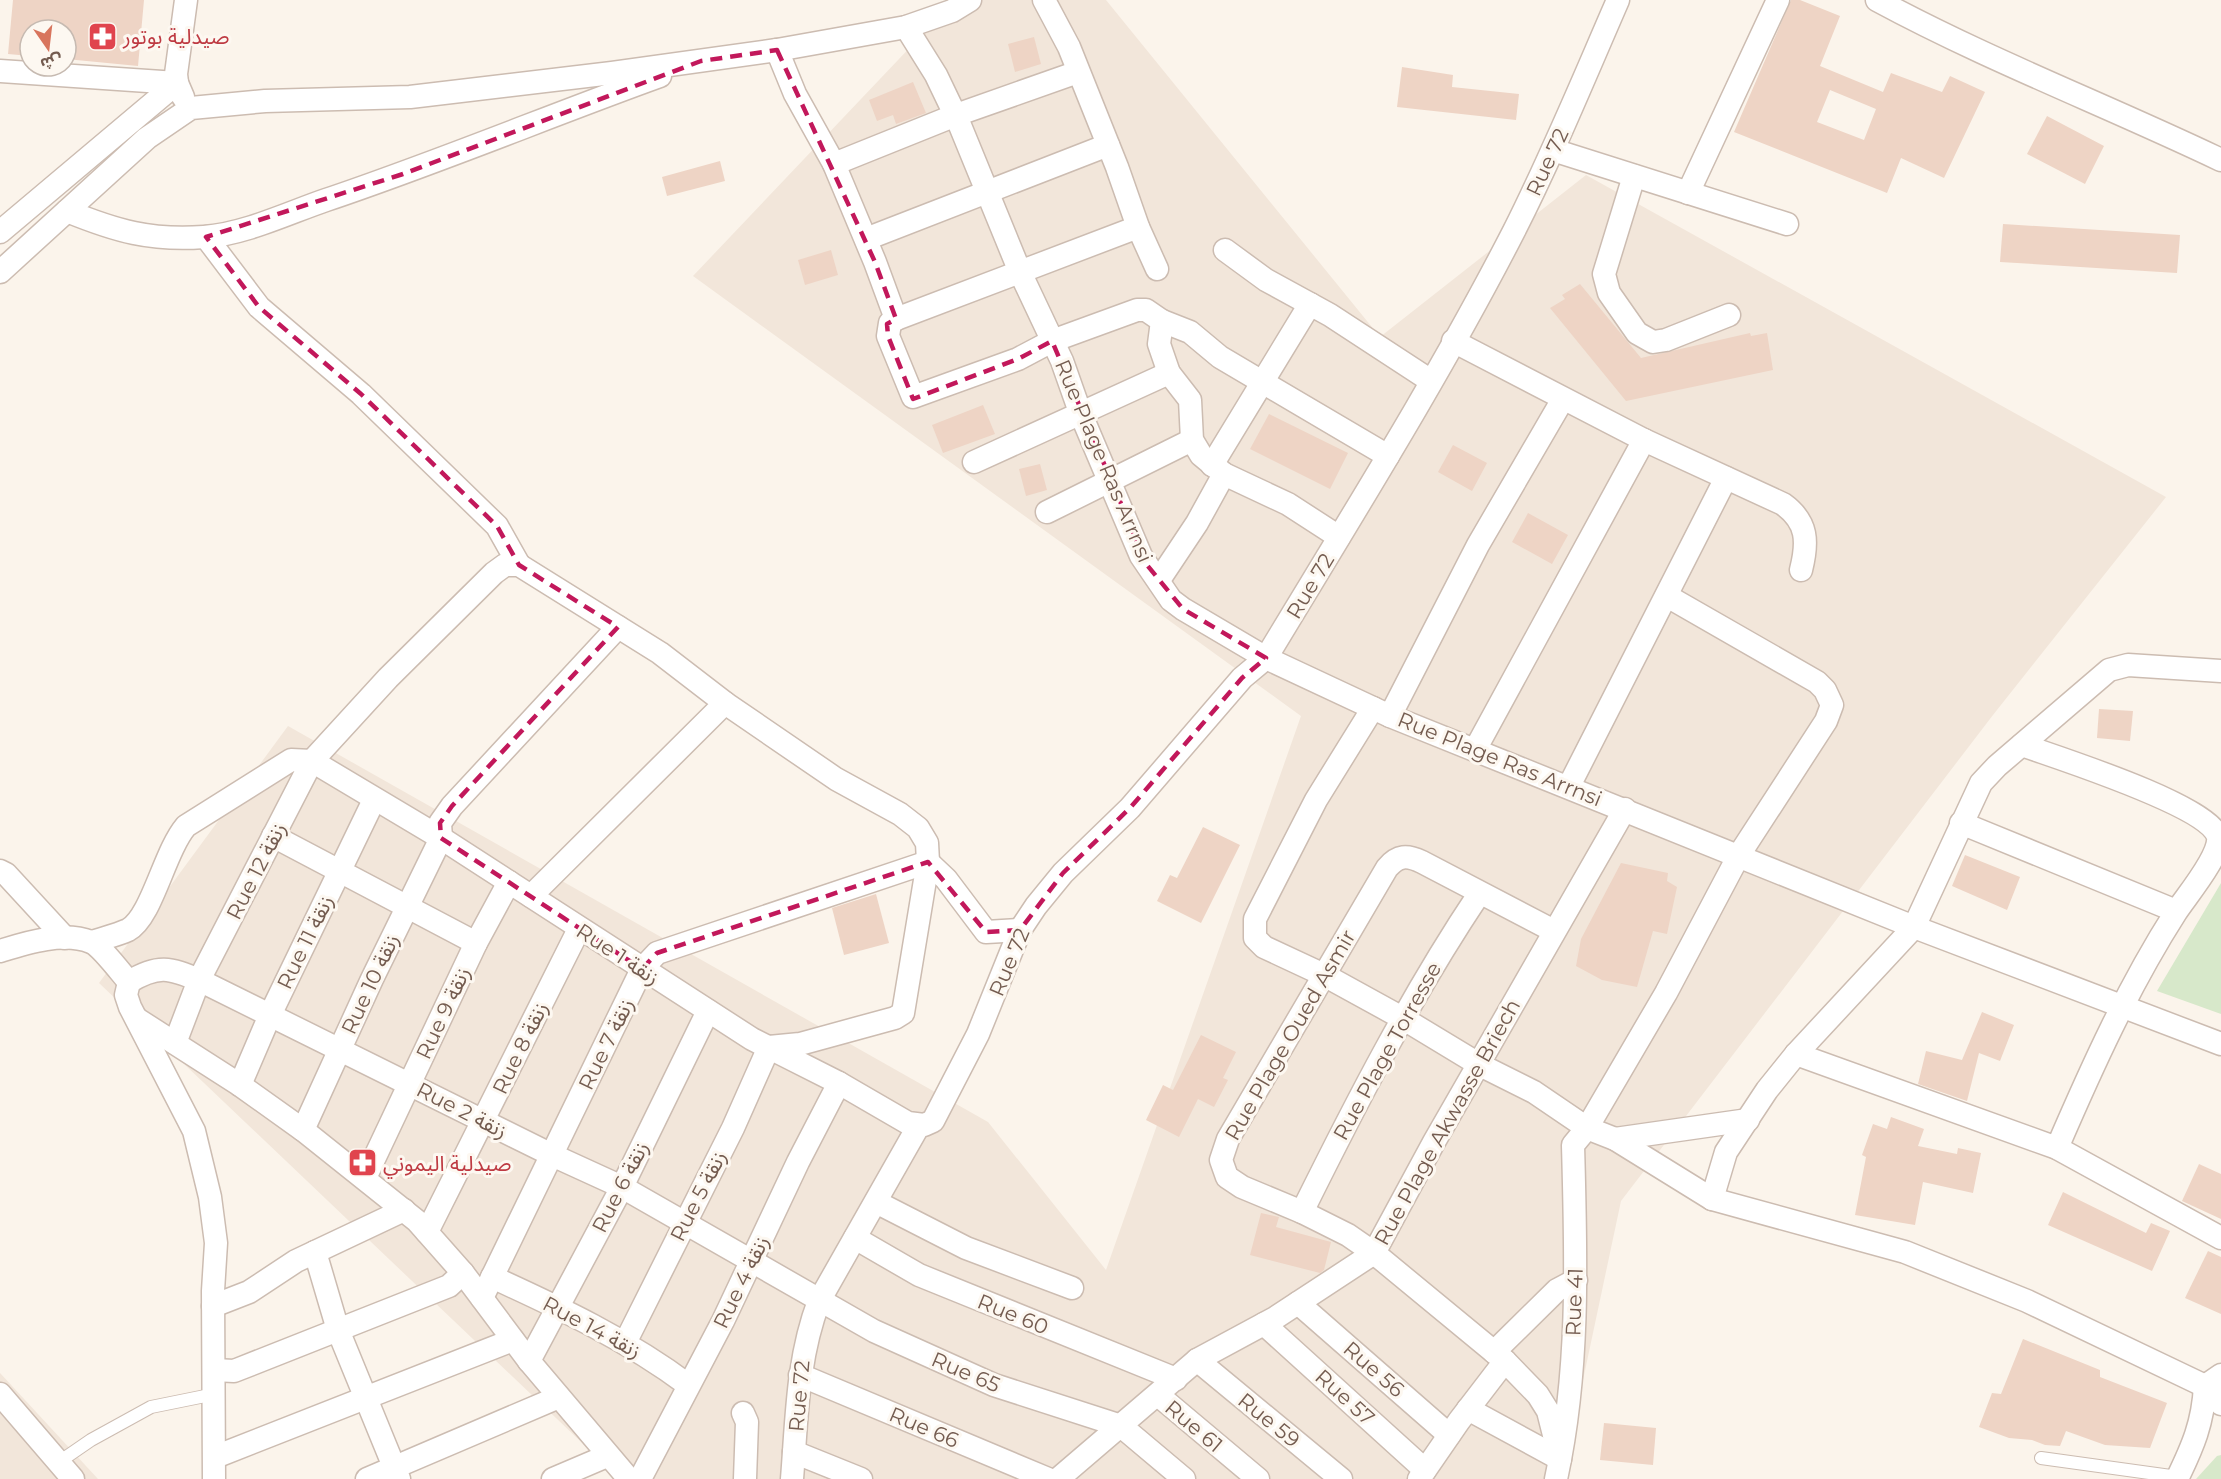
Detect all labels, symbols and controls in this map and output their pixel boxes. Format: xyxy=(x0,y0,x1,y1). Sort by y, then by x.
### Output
north arrow xyxy=(18,18,78,78)
pharmacy icon: صيدلية بوتور xyxy=(86,20,118,52)
place label: صيدلية بوتور xyxy=(122,24,229,49)
text: ش xyxy=(38,50,64,74)
street label: Rue 72 xyxy=(1521,124,1574,200)
street label: Rue Plage Ras Arrnsi xyxy=(1050,356,1158,566)
street label: Rue 72 xyxy=(1281,549,1339,623)
street label: Rue Plage Ras Arrnsi xyxy=(1394,707,1606,811)
street label: Rue 12 زنقة xyxy=(221,818,291,924)
street label: Rue 11 زنقة xyxy=(272,891,338,993)
street label: Rue 1 زنقة xyxy=(572,918,664,990)
street label: Rue 72 xyxy=(983,924,1035,1000)
street label: Rue Plage Oued Asmir xyxy=(1219,925,1361,1145)
street label: Rue 10 زنقة xyxy=(336,930,404,1038)
street label: Rue Plage Torresse xyxy=(1328,958,1446,1144)
street label: Rue 9 زنقة xyxy=(411,963,475,1063)
street label: Rue 7 زنقة xyxy=(573,994,639,1094)
street label: Rue Plage Akwasse Briech xyxy=(1369,995,1525,1249)
street label: Rue 8 زنقة xyxy=(487,998,553,1098)
street label: Rue 2 زنقة xyxy=(413,1077,511,1143)
street label: Rue 6 زنقة xyxy=(586,1137,654,1237)
pharmacy icon: صيدلية اليموني xyxy=(346,1147,378,1179)
street label: Rue 5 زنقة xyxy=(665,1147,731,1245)
place label: صيدلية اليموني xyxy=(383,1151,511,1179)
street label: Rue 4 زنقة xyxy=(708,1231,774,1333)
street label: Rue 41 xyxy=(1560,1267,1588,1337)
street label: Rue 60 xyxy=(974,1289,1052,1339)
street label: Rue 14 زنقة xyxy=(539,1291,645,1363)
street label: Rue 56 xyxy=(1339,1336,1410,1402)
street label: Rue 65 xyxy=(928,1346,1004,1398)
street label: Rue 72 xyxy=(783,1359,815,1433)
street label: Rue 57 xyxy=(1310,1364,1380,1430)
street label: Rue 59 xyxy=(1233,1388,1305,1452)
street label: Rue 61 xyxy=(1160,1395,1228,1457)
street label: Rue 66 xyxy=(885,1401,963,1453)

